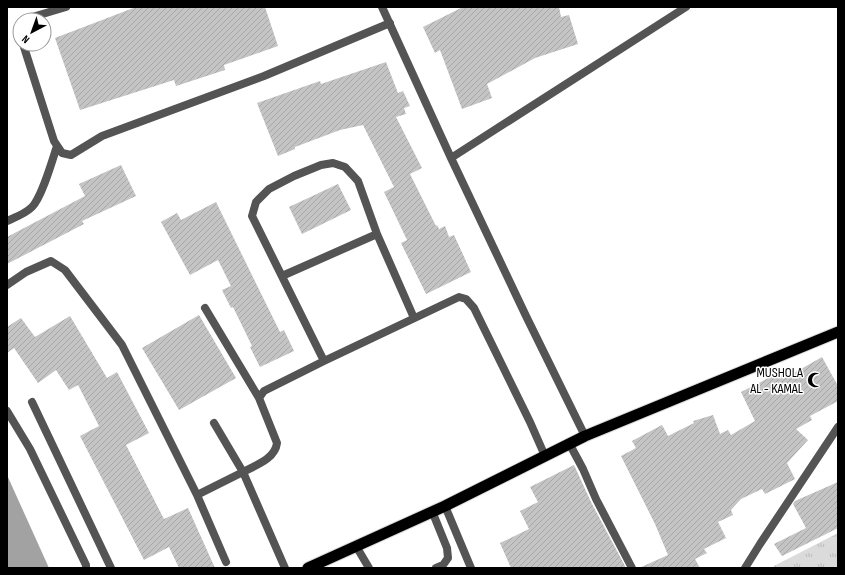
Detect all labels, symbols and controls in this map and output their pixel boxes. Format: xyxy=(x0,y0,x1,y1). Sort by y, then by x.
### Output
north arrow xyxy=(12,12,52,52)
text: N xyxy=(19,32,32,46)
place label: MUSHOLA AL - KAMAL xyxy=(749,364,804,397)
mosque icon: MUSHOLA AL - KAMAL xyxy=(806,371,824,389)

